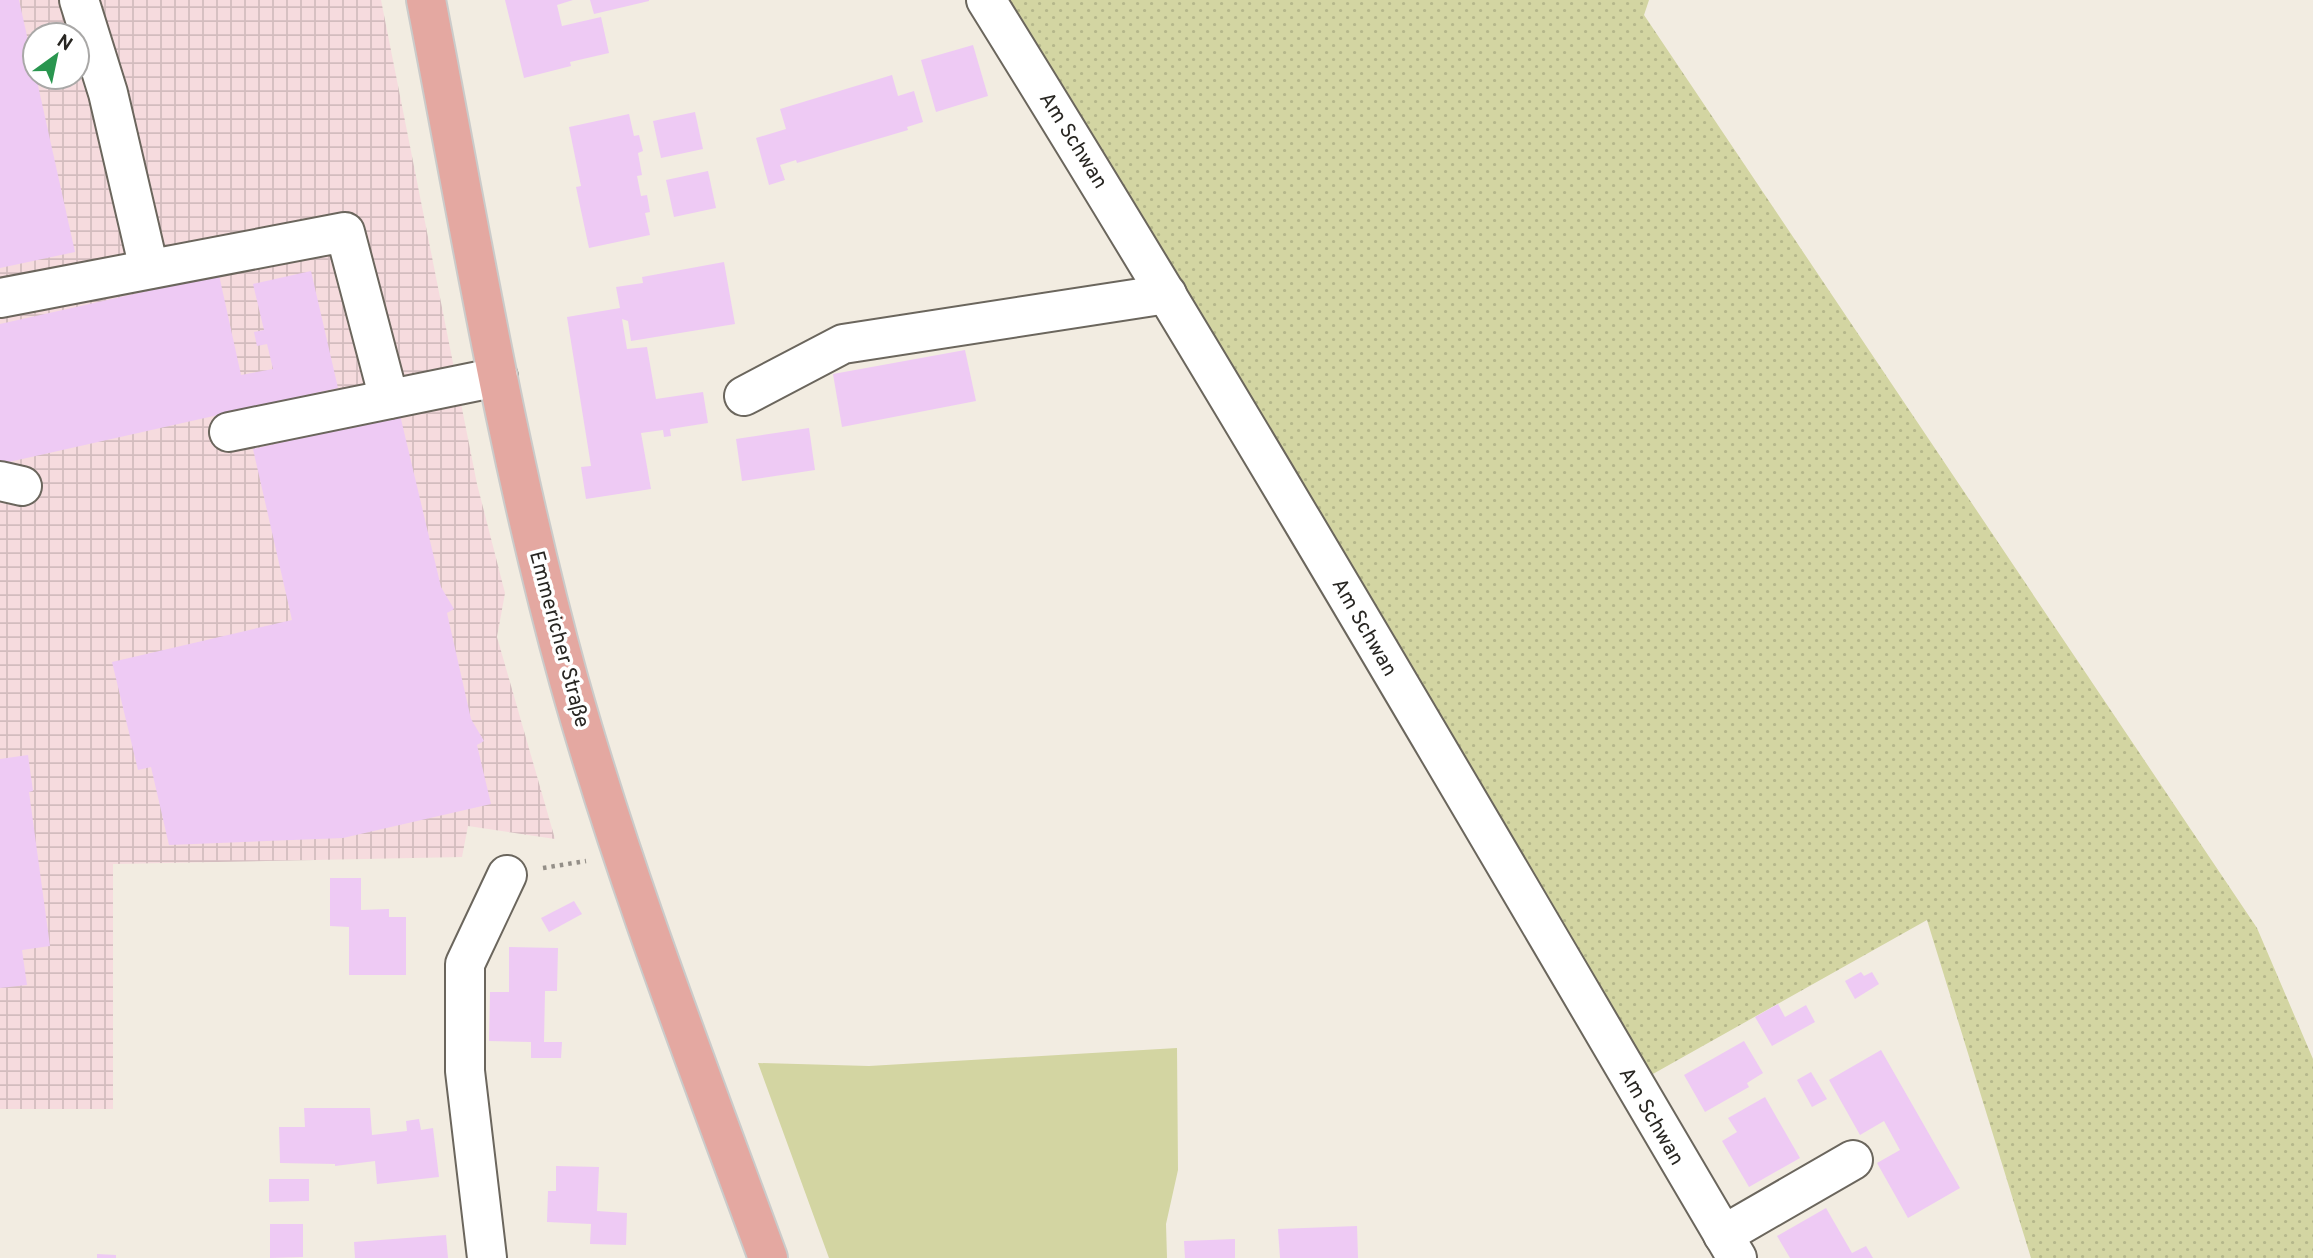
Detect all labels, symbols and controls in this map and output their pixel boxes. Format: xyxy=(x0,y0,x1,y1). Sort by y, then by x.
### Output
north arrow xyxy=(21,21,91,91)
text: N xyxy=(52,30,76,57)
street label: Am Schwan xyxy=(1032,87,1113,194)
street label: Emmericher Straße xyxy=(522,548,595,731)
street label: Am Schwan xyxy=(1325,574,1403,682)
street label: Am Schwan xyxy=(1612,1063,1690,1171)

